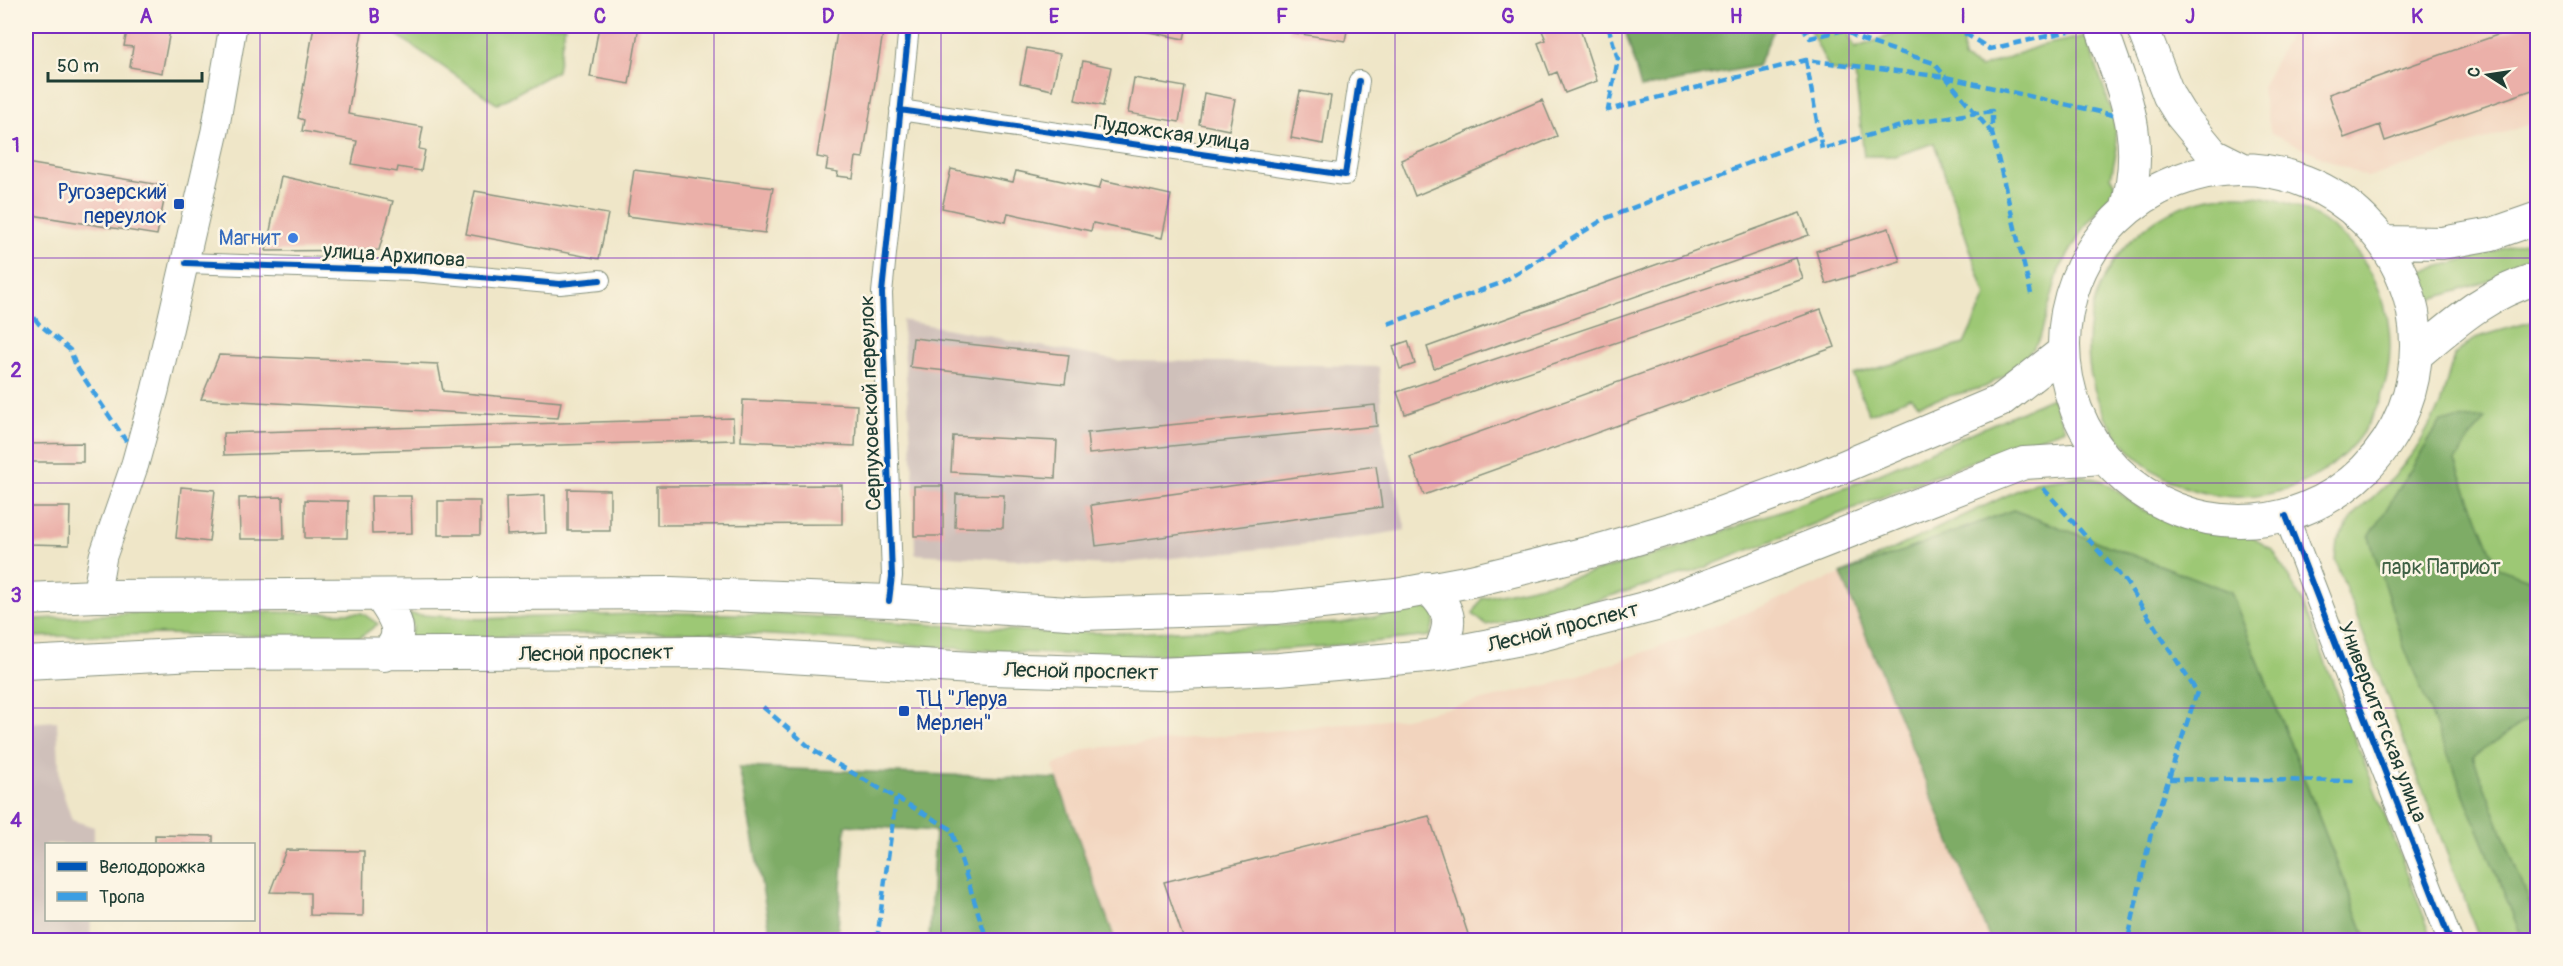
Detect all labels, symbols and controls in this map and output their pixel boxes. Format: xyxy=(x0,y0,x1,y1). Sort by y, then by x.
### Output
text: A xyxy=(140,4,153,29)
text: B xyxy=(368,4,380,29)
text: C xyxy=(594,4,606,29)
text: D xyxy=(822,4,835,29)
text: E xyxy=(1049,4,1060,29)
text: F xyxy=(1276,4,1288,29)
text: G xyxy=(1501,4,1515,29)
text: H xyxy=(1730,4,1743,29)
text: I xyxy=(1960,4,1966,29)
text: J xyxy=(2185,4,2195,29)
text: K xyxy=(2411,4,2423,29)
scale bar xyxy=(48,45,202,83)
north arrow xyxy=(2458,45,2518,105)
text: 50 m xyxy=(57,55,99,78)
text: С xyxy=(2463,65,2485,79)
street label: Пудожская улица xyxy=(1092,109,1251,158)
text: 1 xyxy=(12,133,20,158)
place label: Ругозерский переулок xyxy=(58,179,167,230)
marker: Ругозерский переулок xyxy=(172,197,186,211)
place label: Магнит xyxy=(219,225,281,252)
marker: Магнит xyxy=(286,231,300,245)
street label: улица Архипова xyxy=(321,237,466,274)
street label: Серпуховской переулок xyxy=(853,294,888,511)
text: 2 xyxy=(10,358,22,383)
park label: парк Патриот xyxy=(2381,554,2501,581)
text: 3 xyxy=(10,583,22,608)
street label: Лесной проспект xyxy=(1484,596,1642,660)
street label: Университетская улица xyxy=(2332,618,2433,826)
street label: Лесной проспект xyxy=(517,639,674,668)
street label: Лесной проспект xyxy=(1002,657,1159,686)
place label: ТЦ "Леруа Мерлен" xyxy=(916,686,1007,737)
marker: ТЦ "Леруа Мерлен" xyxy=(897,704,911,718)
text: 4 xyxy=(10,808,22,833)
legend xyxy=(45,843,255,921)
text: Велодорожка xyxy=(99,856,205,879)
text: Тропа xyxy=(99,886,145,909)

